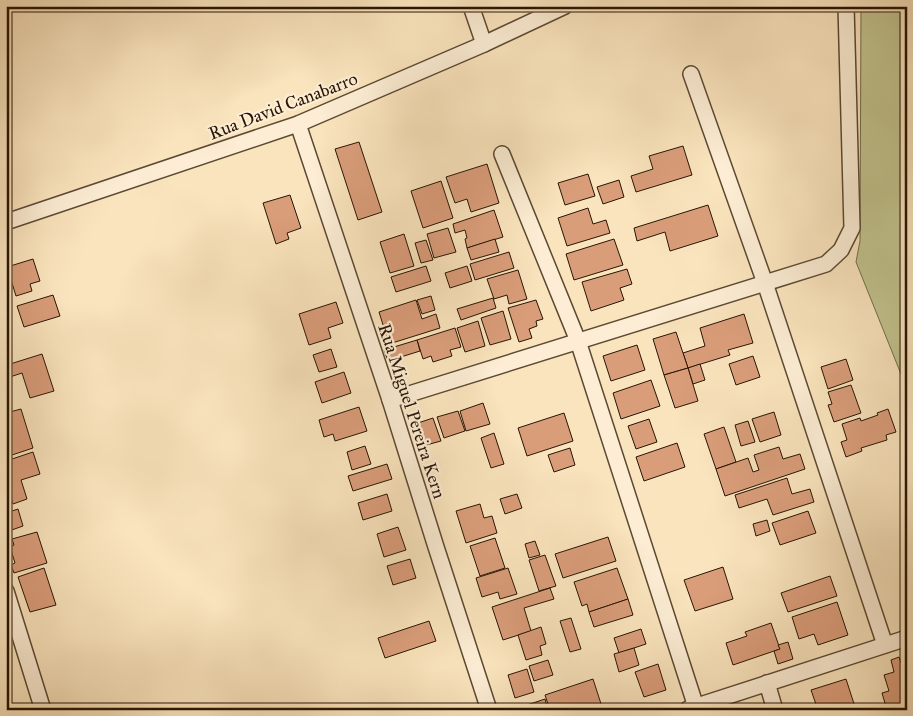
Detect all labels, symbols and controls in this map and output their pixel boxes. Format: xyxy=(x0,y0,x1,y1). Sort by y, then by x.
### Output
street label: Rua David Canabarro xyxy=(205,67,361,145)
street label: Rua Miguel Pereira Kern xyxy=(372,321,451,502)

